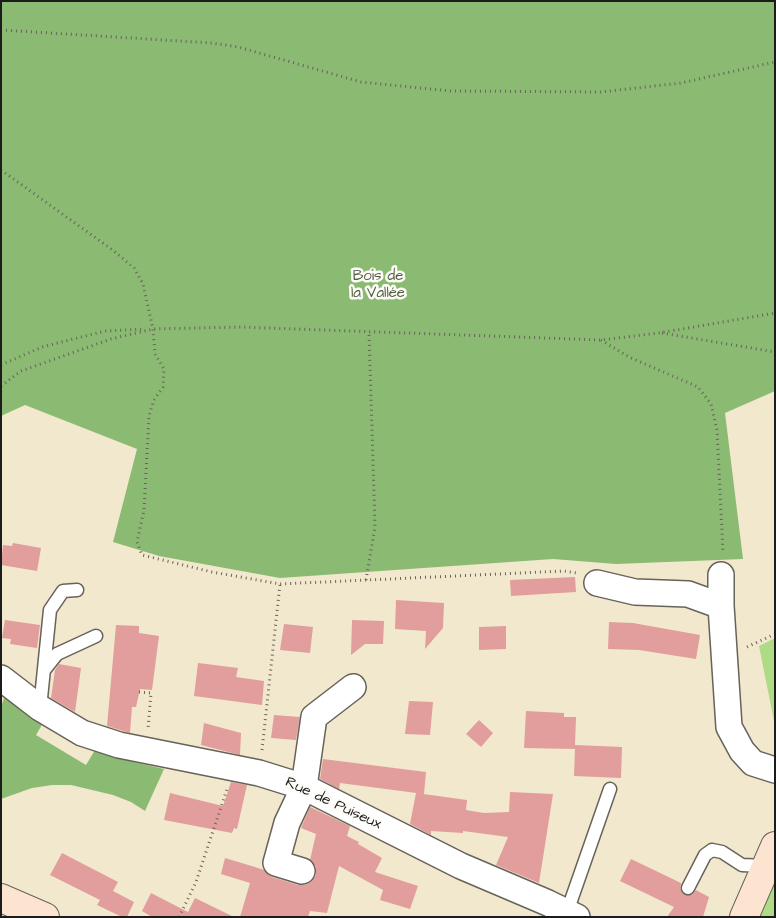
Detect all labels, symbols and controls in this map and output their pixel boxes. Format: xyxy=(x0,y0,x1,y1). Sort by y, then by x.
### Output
park label: Bois de la Vallée xyxy=(351,268,405,303)
street label: Rue de Puiseux xyxy=(282,774,384,834)

